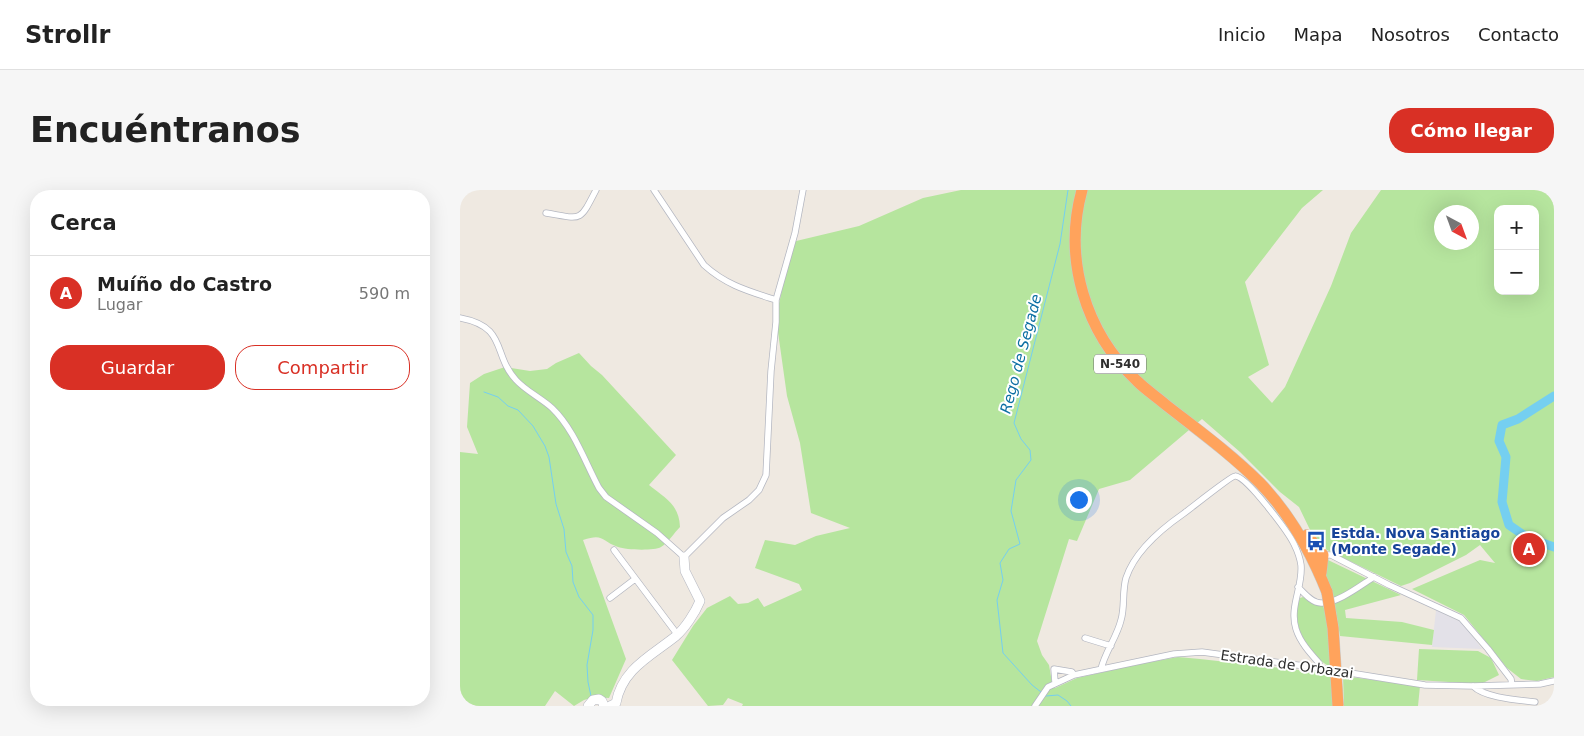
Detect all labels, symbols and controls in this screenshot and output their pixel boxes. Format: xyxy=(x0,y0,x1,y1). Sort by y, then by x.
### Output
text: Strollr xyxy=(25,21,110,49)
text: Inicio xyxy=(1218,24,1266,45)
text: Mapa xyxy=(1294,24,1343,45)
text: Nosotros xyxy=(1371,24,1450,45)
text: Contacto xyxy=(1478,24,1559,45)
button: Cómo llegar xyxy=(1389,108,1554,153)
text: Encuéntranos xyxy=(30,110,301,150)
north arrow xyxy=(1434,205,1479,250)
map controls xyxy=(1494,205,1539,295)
button: + xyxy=(1494,205,1539,250)
text: Cerca xyxy=(50,211,117,235)
button: − xyxy=(1494,250,1539,295)
text: Muíño do Castro xyxy=(97,273,272,295)
text: A xyxy=(60,284,72,303)
text: 590 m xyxy=(359,284,410,303)
water label: Rego de Segade xyxy=(996,292,1046,416)
text: Lugar xyxy=(97,295,142,314)
button: Guardar xyxy=(50,345,225,390)
button: Compartir xyxy=(235,345,410,390)
road number: N-540 xyxy=(1094,354,1146,373)
your location xyxy=(1066,487,1092,513)
place label: Estda. Nova Santiago (Monte Segade) xyxy=(1331,525,1500,557)
bus stop icon: Estda. Nova Santiago (Monte Segade) xyxy=(1305,530,1327,552)
pin: A xyxy=(1513,530,1545,568)
street label: Estrada de Orbazai xyxy=(1220,647,1354,681)

